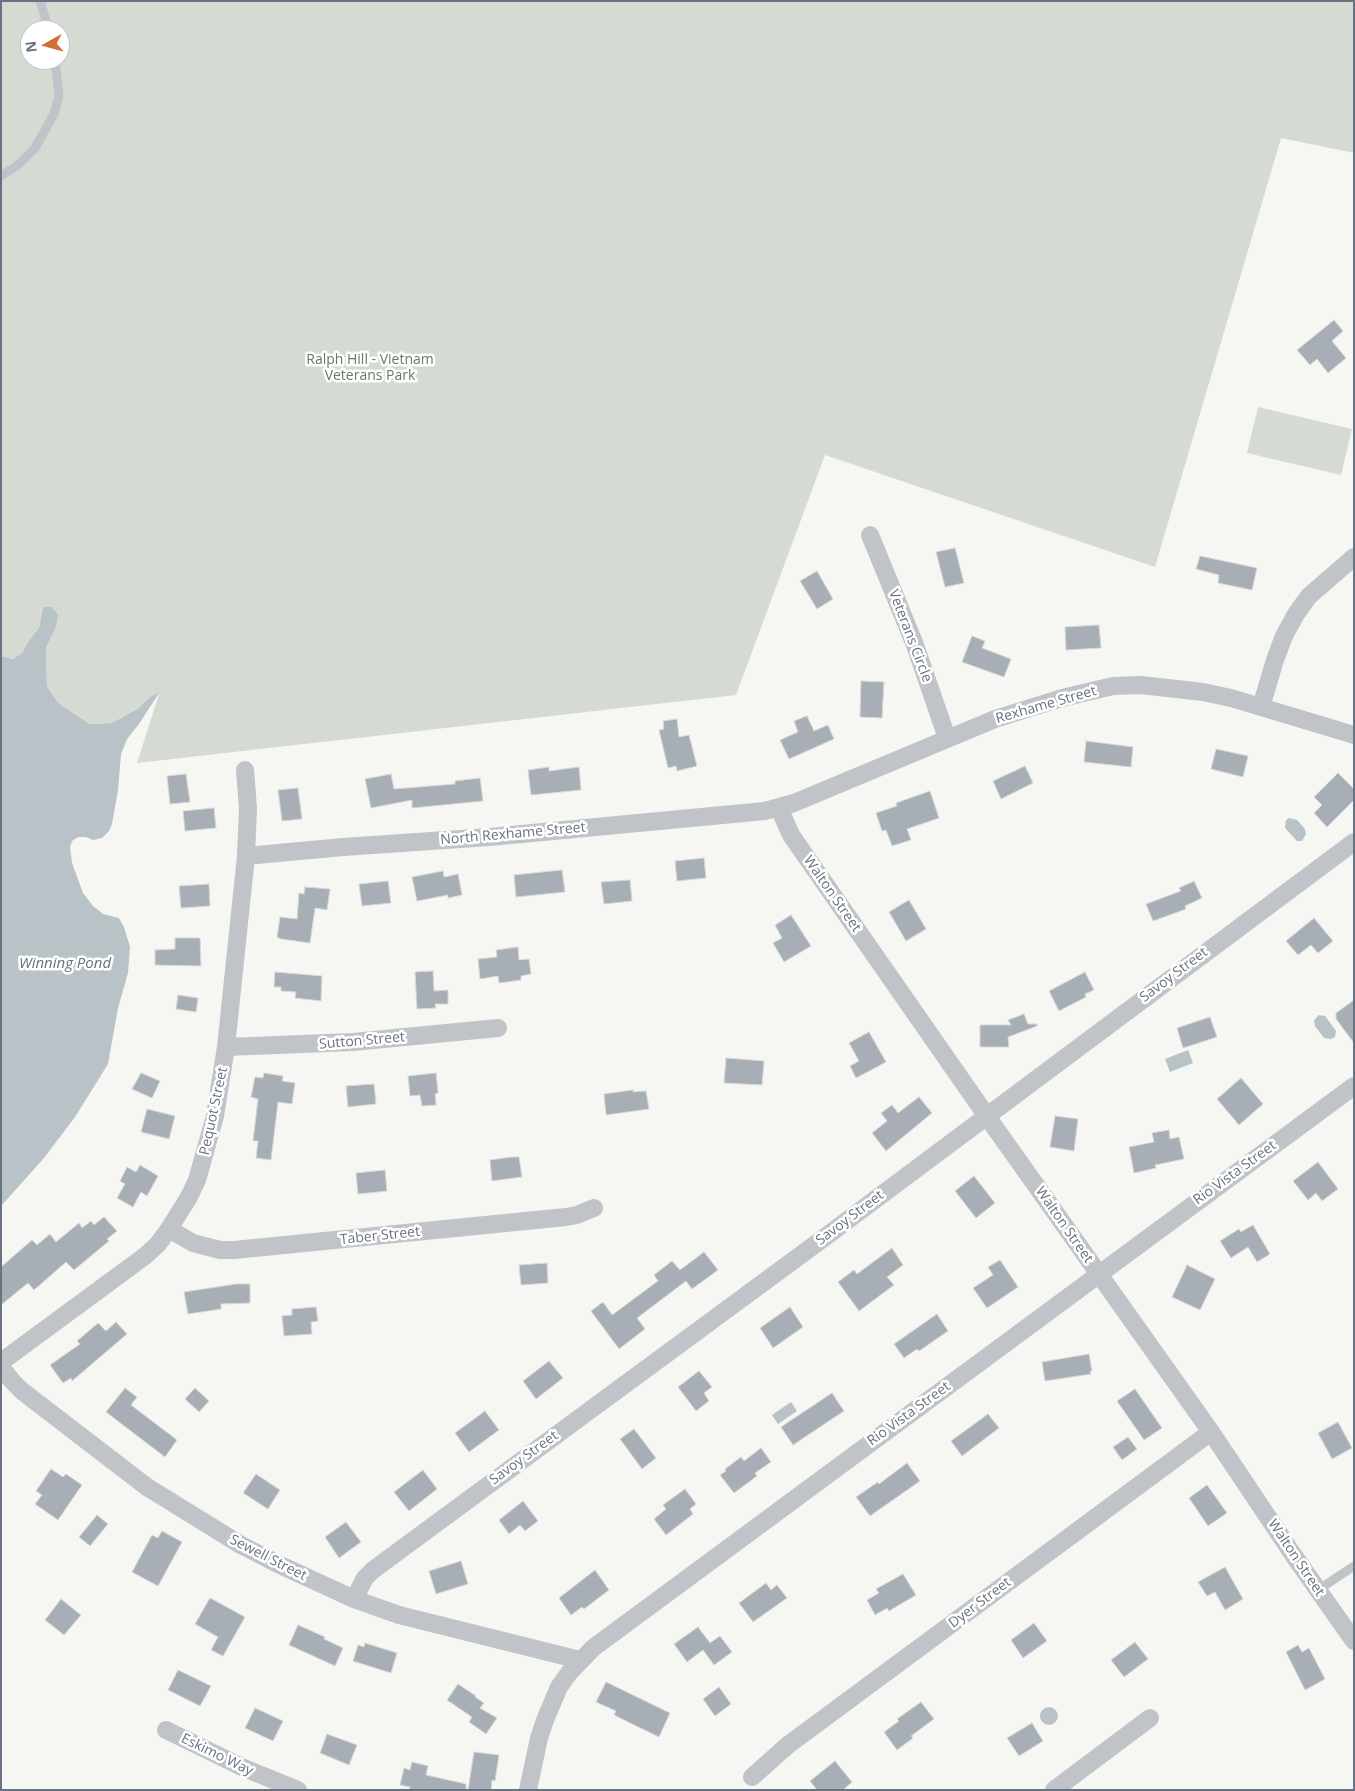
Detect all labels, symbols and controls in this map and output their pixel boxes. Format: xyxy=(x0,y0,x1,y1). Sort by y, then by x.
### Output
north arrow xyxy=(20,20,70,70)
text: N xyxy=(20,40,41,54)
park label: Ralph Hill - Vietnam Veterans Park xyxy=(306,352,434,384)
street label: Veterans Circle xyxy=(885,587,935,685)
street label: Rexhame Street xyxy=(994,683,1098,727)
street label: North Rexhame Street xyxy=(440,819,586,849)
street label: Walton Street xyxy=(800,853,864,935)
street label: Savoy Street xyxy=(1137,944,1211,1006)
water label: Winning Pond xyxy=(19,955,111,973)
street label: Sutton Street xyxy=(318,1029,406,1053)
street label: Pequot Street xyxy=(196,1065,232,1157)
street label: Rio Vista Street xyxy=(1190,1137,1280,1209)
street label: Walton Street xyxy=(1032,1184,1096,1266)
street label: Savoy Street xyxy=(813,1187,887,1249)
street label: Taber Street xyxy=(339,1223,421,1249)
street label: Rio Vista Street xyxy=(864,1378,954,1450)
street label: Savoy Street xyxy=(486,1428,562,1488)
street label: Walton Street xyxy=(1264,1516,1328,1600)
street label: Sewell Street xyxy=(227,1531,309,1585)
street label: Dyer Street xyxy=(946,1574,1014,1632)
street label: Eskimo Way xyxy=(178,1730,256,1780)

